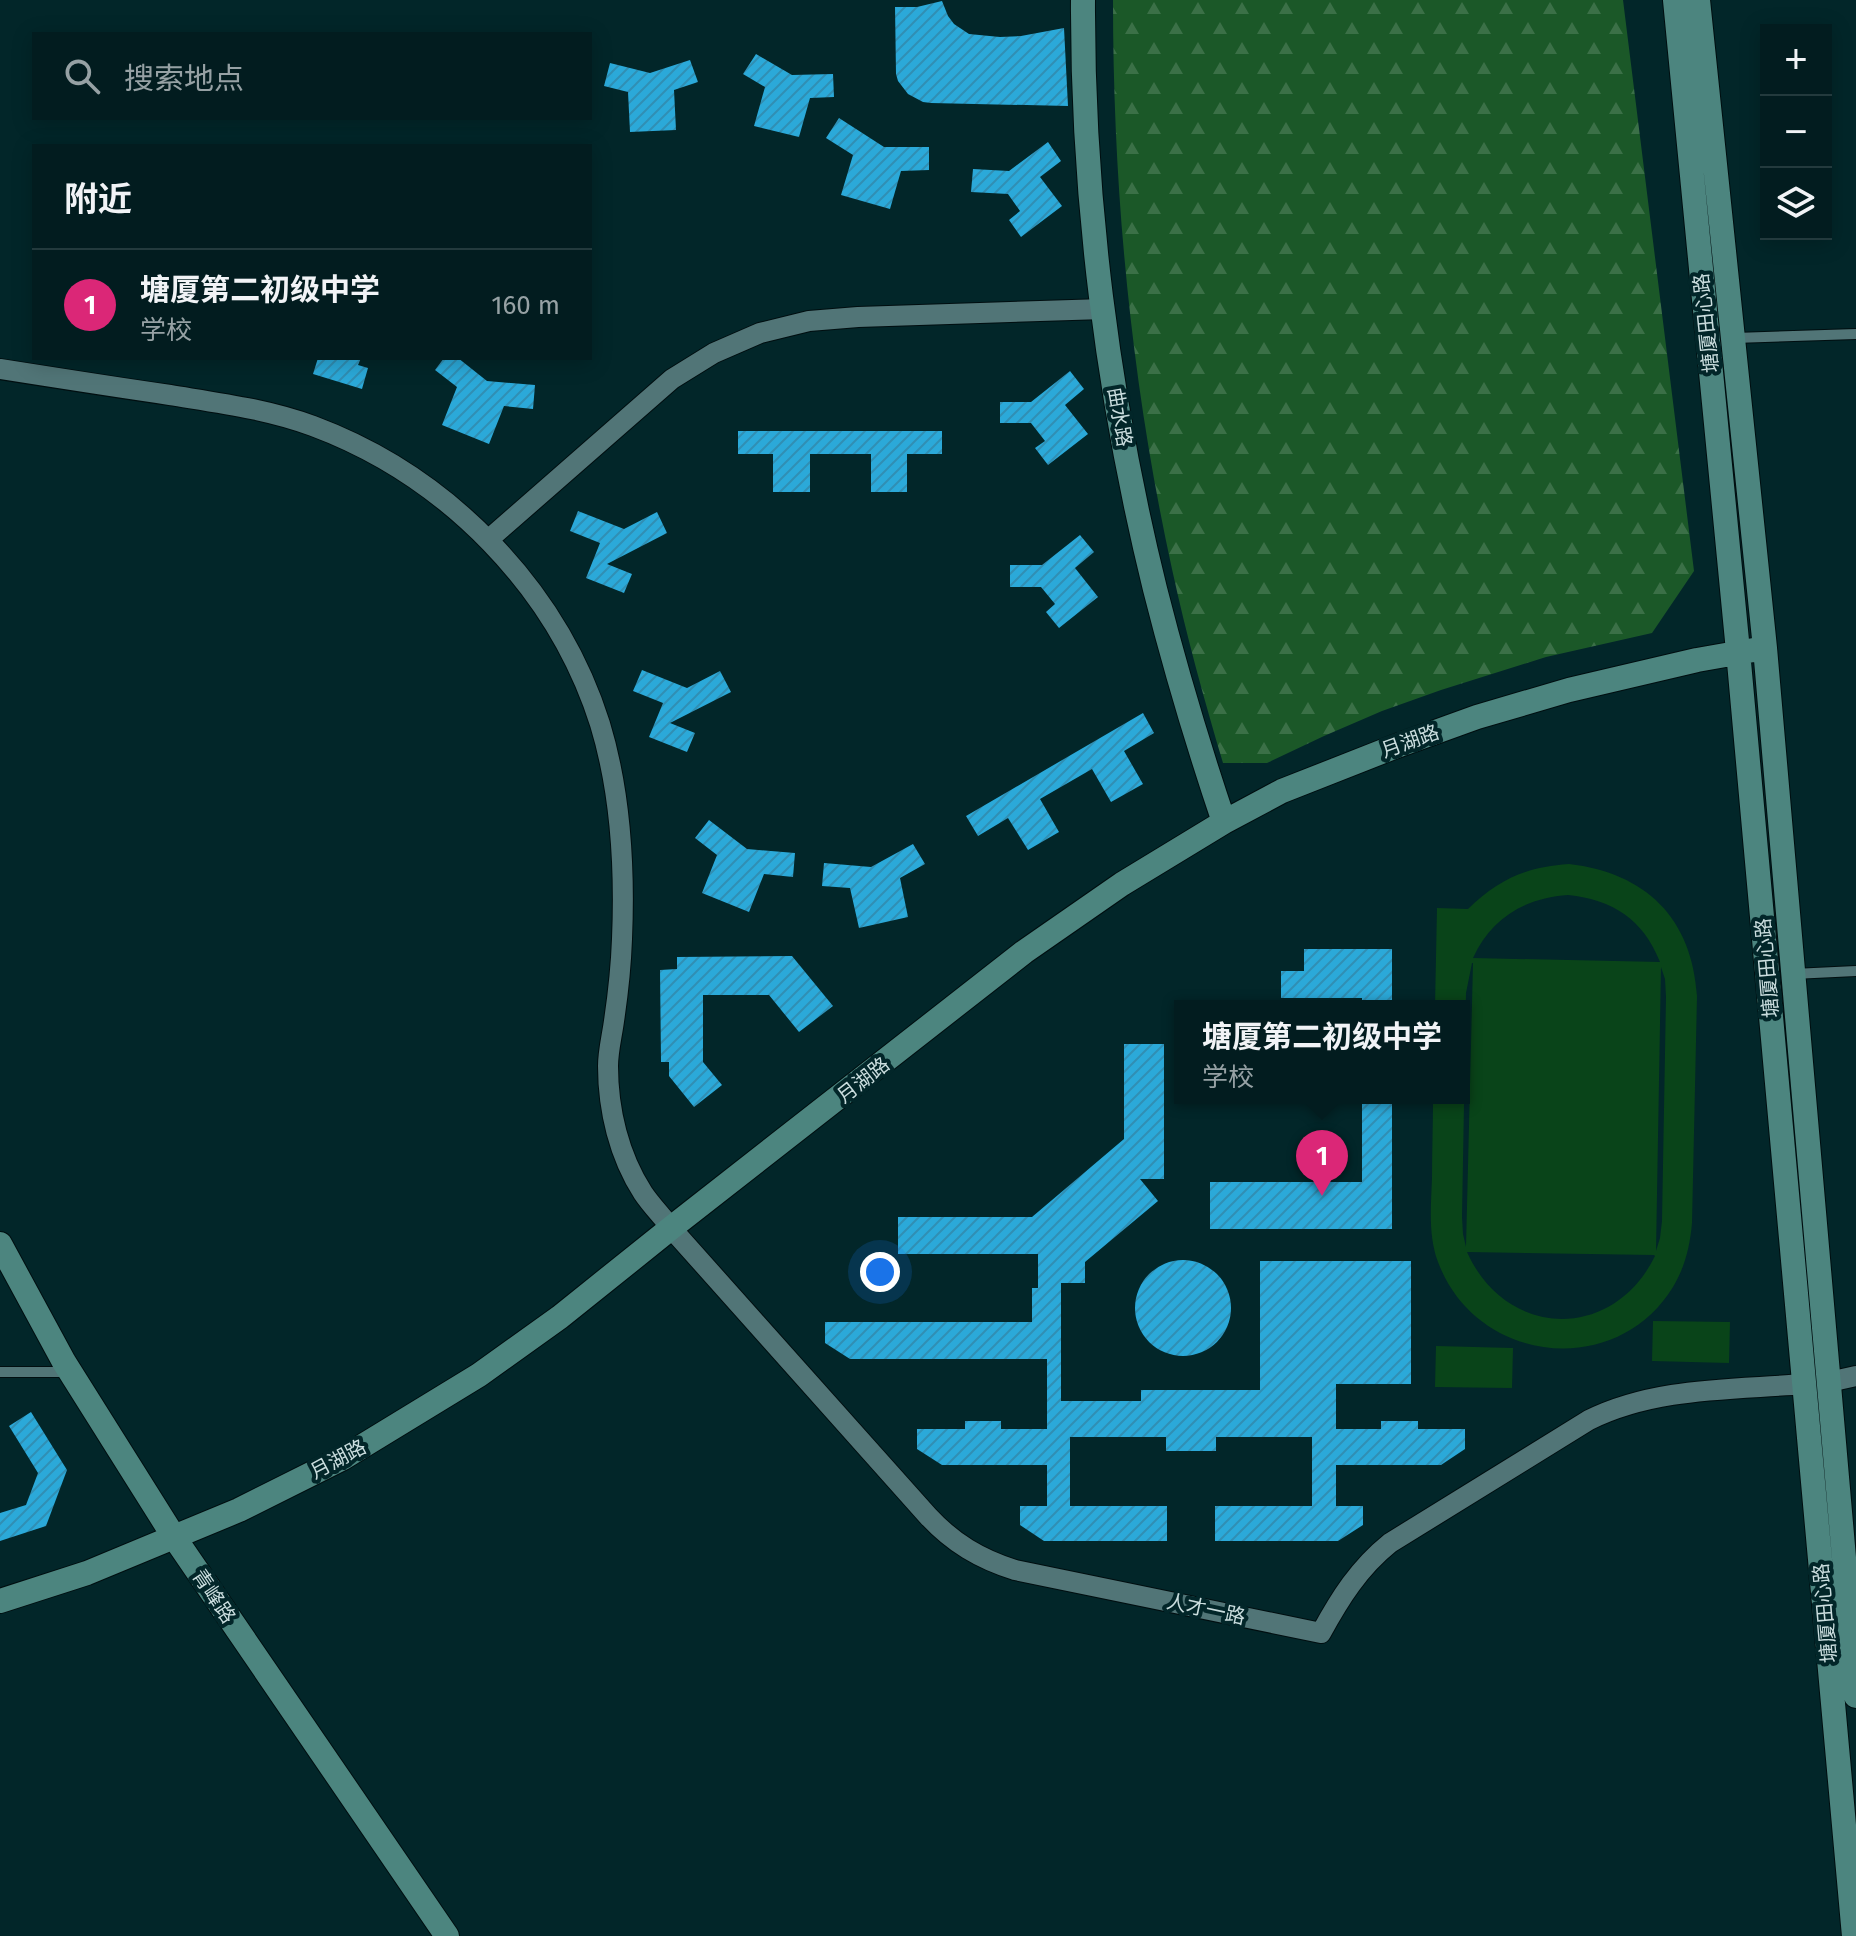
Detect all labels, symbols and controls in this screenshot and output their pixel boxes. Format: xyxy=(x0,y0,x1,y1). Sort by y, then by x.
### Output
map controls xyxy=(1760,24,1832,240)
button: + xyxy=(1760,24,1832,96)
search box xyxy=(32,32,592,120)
icon: search xyxy=(60,54,104,98)
text: 搜索地点 xyxy=(124,61,244,97)
button: − xyxy=(1760,96,1832,168)
button: layers xyxy=(1760,168,1832,240)
text: 附近 xyxy=(64,179,132,220)
text: 塘厦第二初级中学 xyxy=(140,272,380,308)
street label: 塘厦田心路 xyxy=(1689,272,1723,374)
text: 1 xyxy=(84,290,96,321)
text: 160 m xyxy=(491,290,560,321)
text: 学校 xyxy=(140,315,192,346)
street label: 曲水路 xyxy=(1103,385,1137,449)
street label: 月湖路 xyxy=(1378,719,1442,763)
street label: 塘厦田心路 xyxy=(1751,917,1783,1019)
popup xyxy=(1174,1000,1470,1104)
text: 塘厦第二初级中学 xyxy=(1202,1019,1442,1055)
street label: 月湖路 xyxy=(832,1052,894,1108)
text: 学校 xyxy=(1202,1062,1254,1093)
pin: 1 xyxy=(1296,1130,1348,1196)
your location xyxy=(860,1252,900,1292)
street label: 月湖路 xyxy=(306,1434,370,1484)
street label: 塘厦田心路 xyxy=(1809,1562,1841,1664)
street label: 青峰路 xyxy=(187,1564,241,1628)
street label: 人才一路 xyxy=(1164,1589,1248,1629)

